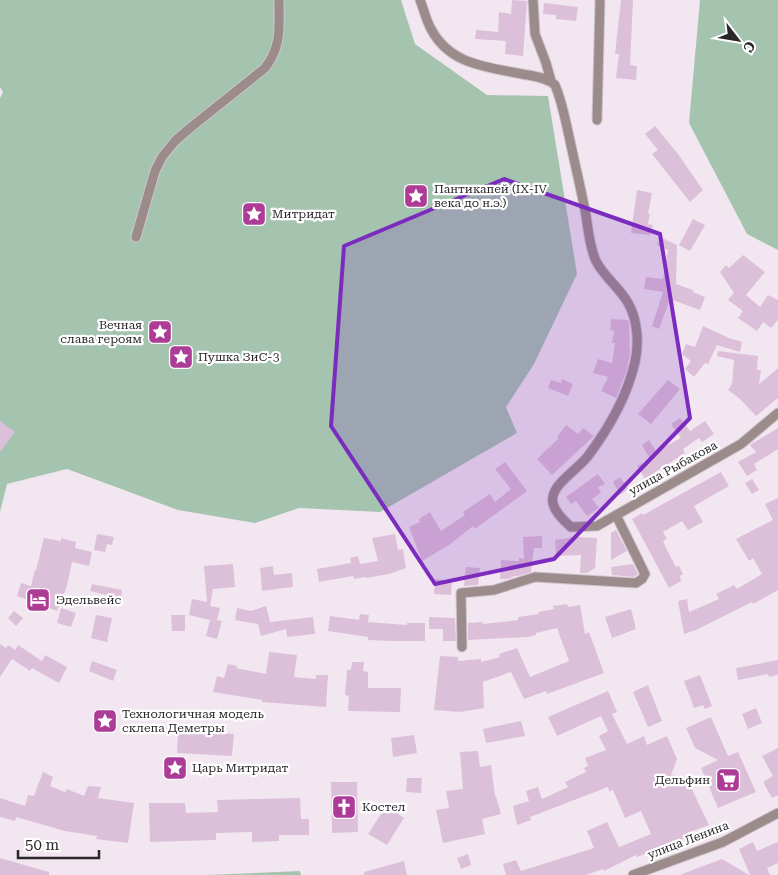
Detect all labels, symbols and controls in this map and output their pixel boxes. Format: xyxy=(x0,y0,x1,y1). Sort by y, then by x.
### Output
north arrow xyxy=(713,15,763,65)
text: С xyxy=(740,38,759,55)
place label: Пантикапей (IX-IV века до н.э.) xyxy=(434,182,548,210)
place icon: Пантикапей (IX-IV века до н.э.) xyxy=(403,183,429,209)
place icon: Митридат xyxy=(241,201,267,227)
place label: Митридат xyxy=(272,207,335,221)
place label: Вечная слава героям xyxy=(60,318,142,346)
place icon: Вечная слава героям xyxy=(147,319,173,345)
place icon: Пушка ЗиС-3 xyxy=(168,344,194,370)
place label: Пушка ЗиС-3 xyxy=(198,350,280,364)
street label: улица Рыбакова xyxy=(626,438,720,498)
hotel icon: Эдельвейс xyxy=(25,587,51,613)
place label: Эдельвейс xyxy=(56,593,121,607)
place label: Технологичная модель склепа Деметры xyxy=(122,707,264,735)
place icon: Технологичная модель склепа Деметры xyxy=(92,708,118,734)
place icon: Царь Митридат xyxy=(162,755,188,781)
place label: Царь Митридат xyxy=(192,761,289,775)
supermarket icon: Дельфин xyxy=(715,767,741,793)
place label: Дельфин xyxy=(655,773,710,787)
church icon: Костел xyxy=(331,794,357,820)
place label: Костел xyxy=(362,800,406,814)
street label: улица Ленина xyxy=(645,818,731,862)
scale bar xyxy=(18,828,99,860)
text: 50 m xyxy=(25,836,60,854)

